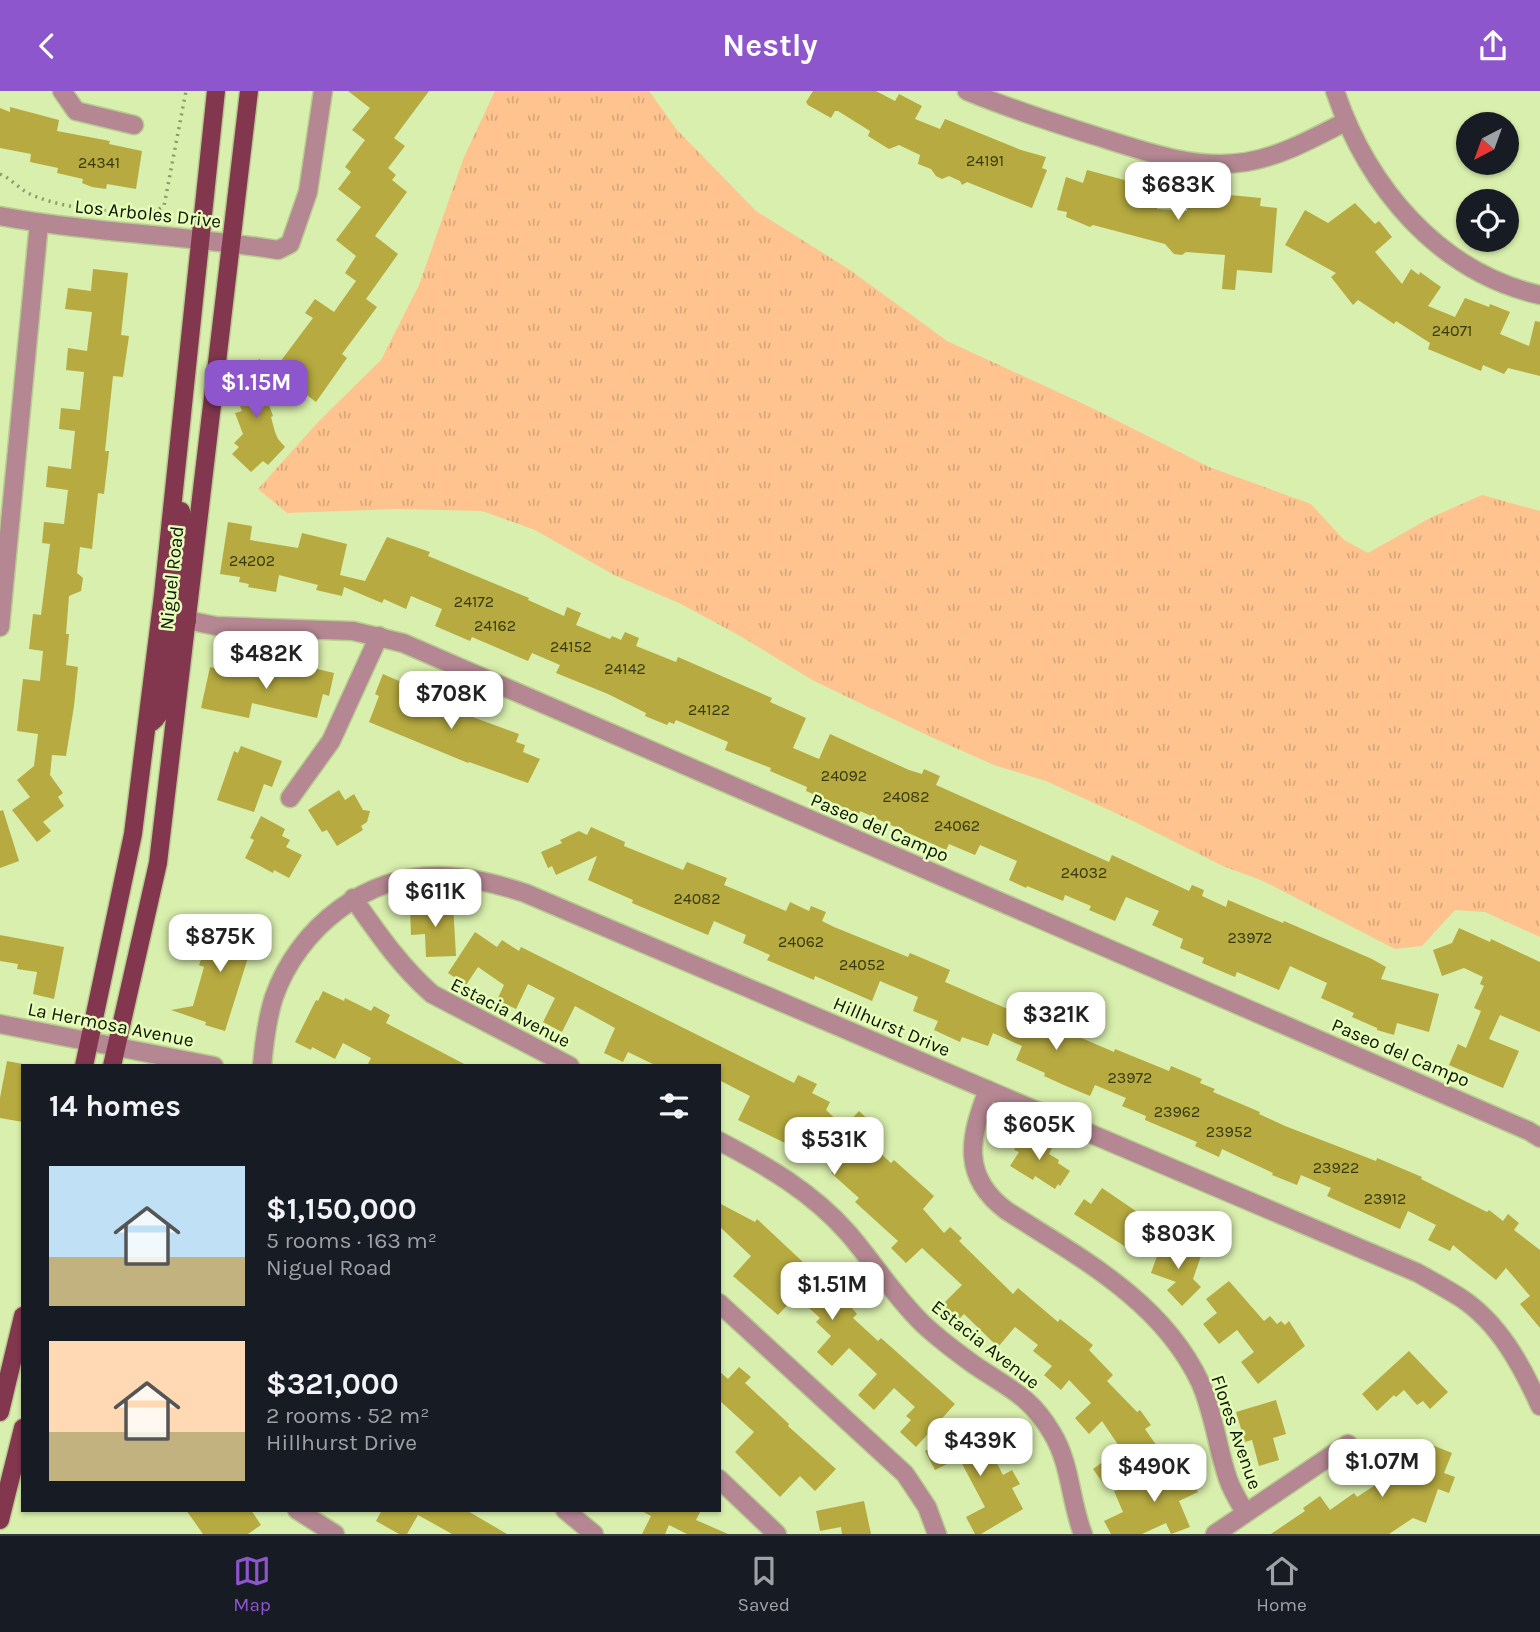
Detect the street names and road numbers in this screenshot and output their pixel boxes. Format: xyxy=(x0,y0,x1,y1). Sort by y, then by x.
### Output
street label: Los Arboles Drive xyxy=(74,195,222,233)
street label: Niguel Road xyxy=(156,525,188,631)
street label: Paseo del Campo xyxy=(807,789,952,867)
street label: Estacia Avenue xyxy=(447,973,574,1052)
street label: Hillhurst Drive xyxy=(830,992,953,1061)
street label: La Hermosa Avenue xyxy=(26,998,196,1052)
street label: Paseo del Campo xyxy=(1328,1014,1473,1092)
street label: Estacia Avenue xyxy=(927,1296,1044,1394)
street label: Flores Avenue xyxy=(1206,1372,1266,1492)

